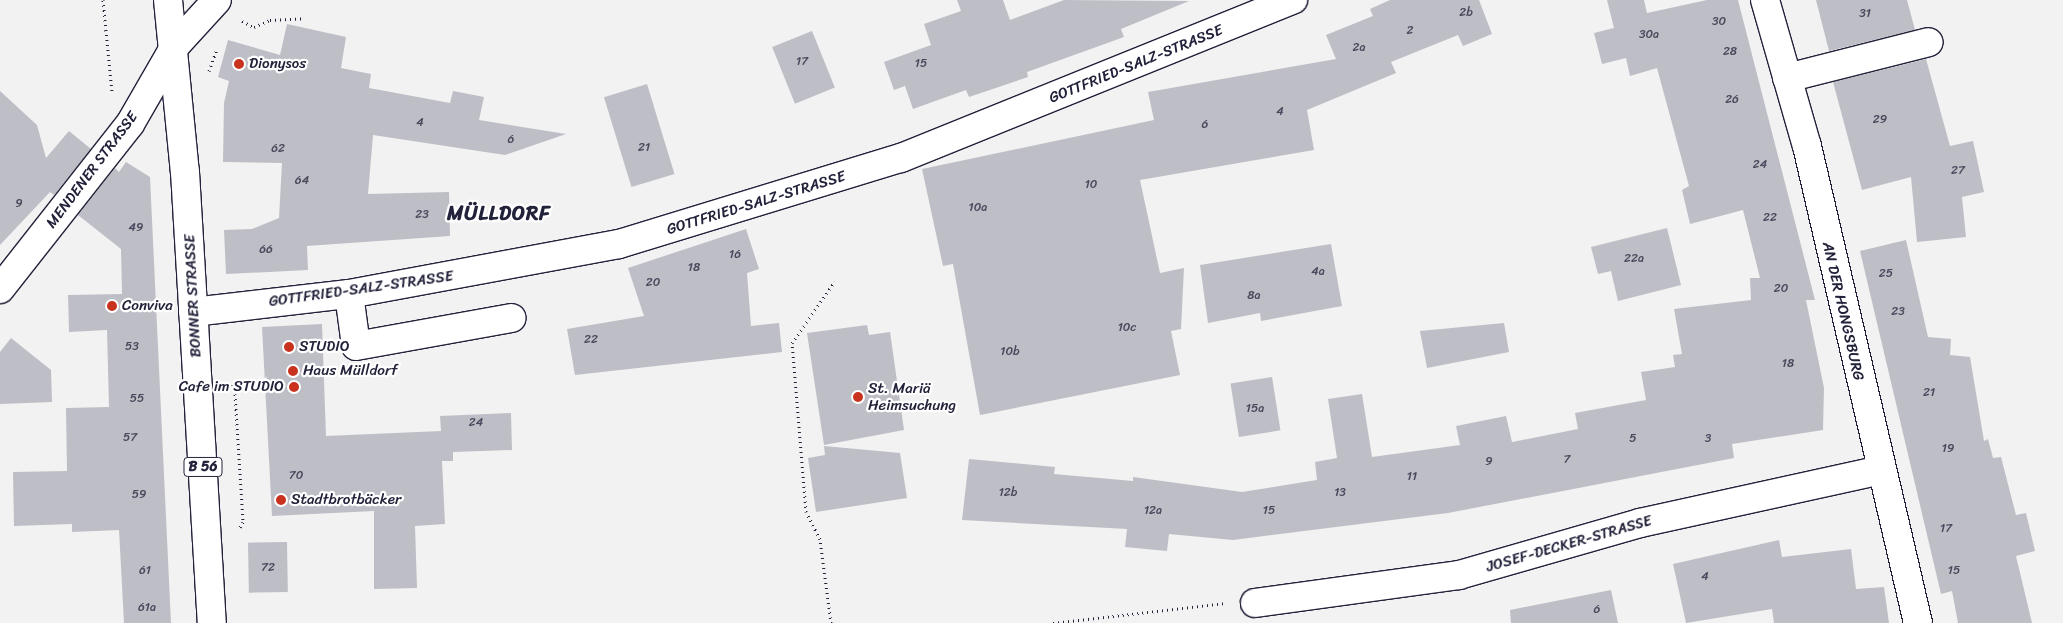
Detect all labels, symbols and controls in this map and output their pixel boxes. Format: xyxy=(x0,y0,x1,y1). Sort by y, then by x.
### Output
house number: 2b xyxy=(1459,6,1473,20)
house number: 31 xyxy=(1859,7,1871,21)
house number: 30 xyxy=(1712,15,1726,29)
street label: GOTTFRIED-SALZ-STRASSE xyxy=(1047,21,1225,107)
house number: 2 xyxy=(1407,24,1413,38)
house number: 30a xyxy=(1639,28,1659,42)
house number: 2a xyxy=(1353,41,1365,55)
house number: 28 xyxy=(1723,45,1737,59)
place label: Dionysos xyxy=(249,55,306,73)
house number: 17 xyxy=(796,55,808,69)
house number: 15 xyxy=(915,57,927,71)
marker: Dionysos xyxy=(233,58,245,70)
house number: 26 xyxy=(1725,93,1739,107)
house number: 4 xyxy=(1276,105,1284,119)
street label: MENDENER STRASSE xyxy=(42,107,142,233)
house number: 29 xyxy=(1873,113,1887,127)
house number: 4 xyxy=(416,116,424,130)
house number: 6 xyxy=(1202,118,1208,132)
house number: 6 xyxy=(508,133,514,147)
house number: 21 xyxy=(638,141,650,155)
house number: 62 xyxy=(271,142,285,156)
house number: 24 xyxy=(1753,158,1767,172)
house number: 27 xyxy=(1951,164,1965,178)
street label: GOTTFRIED-SALZ-STRASSE xyxy=(665,167,847,239)
house number: 64 xyxy=(295,174,309,188)
house number: 10 xyxy=(1085,178,1097,192)
house number: 9 xyxy=(15,197,23,211)
district label: MÜLLDORF xyxy=(446,201,552,225)
house number: 10a xyxy=(969,201,987,215)
house number: 23 xyxy=(415,208,429,222)
house number: 22 xyxy=(1763,211,1777,225)
house number: 49 xyxy=(129,221,143,235)
street label: BONNER STRASSE xyxy=(181,233,205,359)
street label: AN DER HONGSBURG xyxy=(1818,240,1868,382)
house number: 66 xyxy=(259,243,273,257)
house number: 16 xyxy=(729,248,741,262)
house number: 22a xyxy=(1624,252,1644,266)
house number: 18 xyxy=(688,261,700,275)
house number: 4a xyxy=(1311,265,1325,279)
street label: GOTTFRIED-SALZ-STRASSE xyxy=(268,267,454,311)
house number: 25 xyxy=(1879,267,1893,281)
house number: 20 xyxy=(646,276,660,290)
house number: 20 xyxy=(1774,282,1788,296)
house number: 8a xyxy=(1247,289,1261,303)
place label: Conviva xyxy=(122,297,173,315)
marker: Conviva xyxy=(106,300,118,312)
house number: 23 xyxy=(1891,305,1905,319)
house number: 10c xyxy=(1118,321,1136,335)
house number: 22 xyxy=(584,333,598,347)
place label: STUDIO xyxy=(299,338,350,356)
house number: 53 xyxy=(125,340,139,354)
marker: STUDIO xyxy=(283,341,295,353)
house number: 10b xyxy=(1000,345,1020,359)
house number: 18 xyxy=(1782,357,1794,371)
place label: Haus Mülldorf xyxy=(303,362,397,380)
marker: Haus Mülldorf xyxy=(287,365,299,377)
place label: Cafe im STUDIO xyxy=(179,378,284,396)
place label: St. Mariä Heimsuchung xyxy=(868,379,956,414)
marker: Cafe im STUDIO xyxy=(288,381,300,393)
house number: 21 xyxy=(1923,386,1935,400)
marker: St. Mariä Heimsuchung xyxy=(852,391,864,403)
house number: 55 xyxy=(130,392,144,406)
house number: 15a xyxy=(1246,402,1264,416)
house number: 24 xyxy=(469,416,483,430)
house number: 57 xyxy=(123,431,137,445)
house number: 5 xyxy=(1629,432,1637,446)
house number: 3 xyxy=(1705,432,1711,446)
house number: 19 xyxy=(1942,442,1954,456)
house number: 7 xyxy=(1564,453,1570,467)
house number: 9 xyxy=(1485,455,1493,469)
road number: B 56 xyxy=(183,456,223,478)
house number: 70 xyxy=(289,469,303,483)
house number: 11 xyxy=(1407,470,1417,484)
house number: 12b xyxy=(999,486,1017,500)
house number: 13 xyxy=(1334,486,1346,500)
house number: 59 xyxy=(132,488,146,502)
place label: Stadtbrotbäcker xyxy=(291,491,401,509)
marker: Stadtbrotbäcker xyxy=(275,494,287,506)
house number: 12a xyxy=(1144,504,1162,518)
house number: 15 xyxy=(1263,504,1275,518)
street label: JOSEF-DECKER-STRASSE xyxy=(1484,512,1654,576)
house number: 17 xyxy=(1940,522,1952,536)
house number: 72 xyxy=(261,561,275,575)
house number: 61 xyxy=(139,564,151,578)
house number: 15 xyxy=(1948,564,1960,578)
house number: 4 xyxy=(1701,570,1709,584)
house number: 61a xyxy=(138,601,156,615)
house number: 6 xyxy=(1594,603,1600,617)

